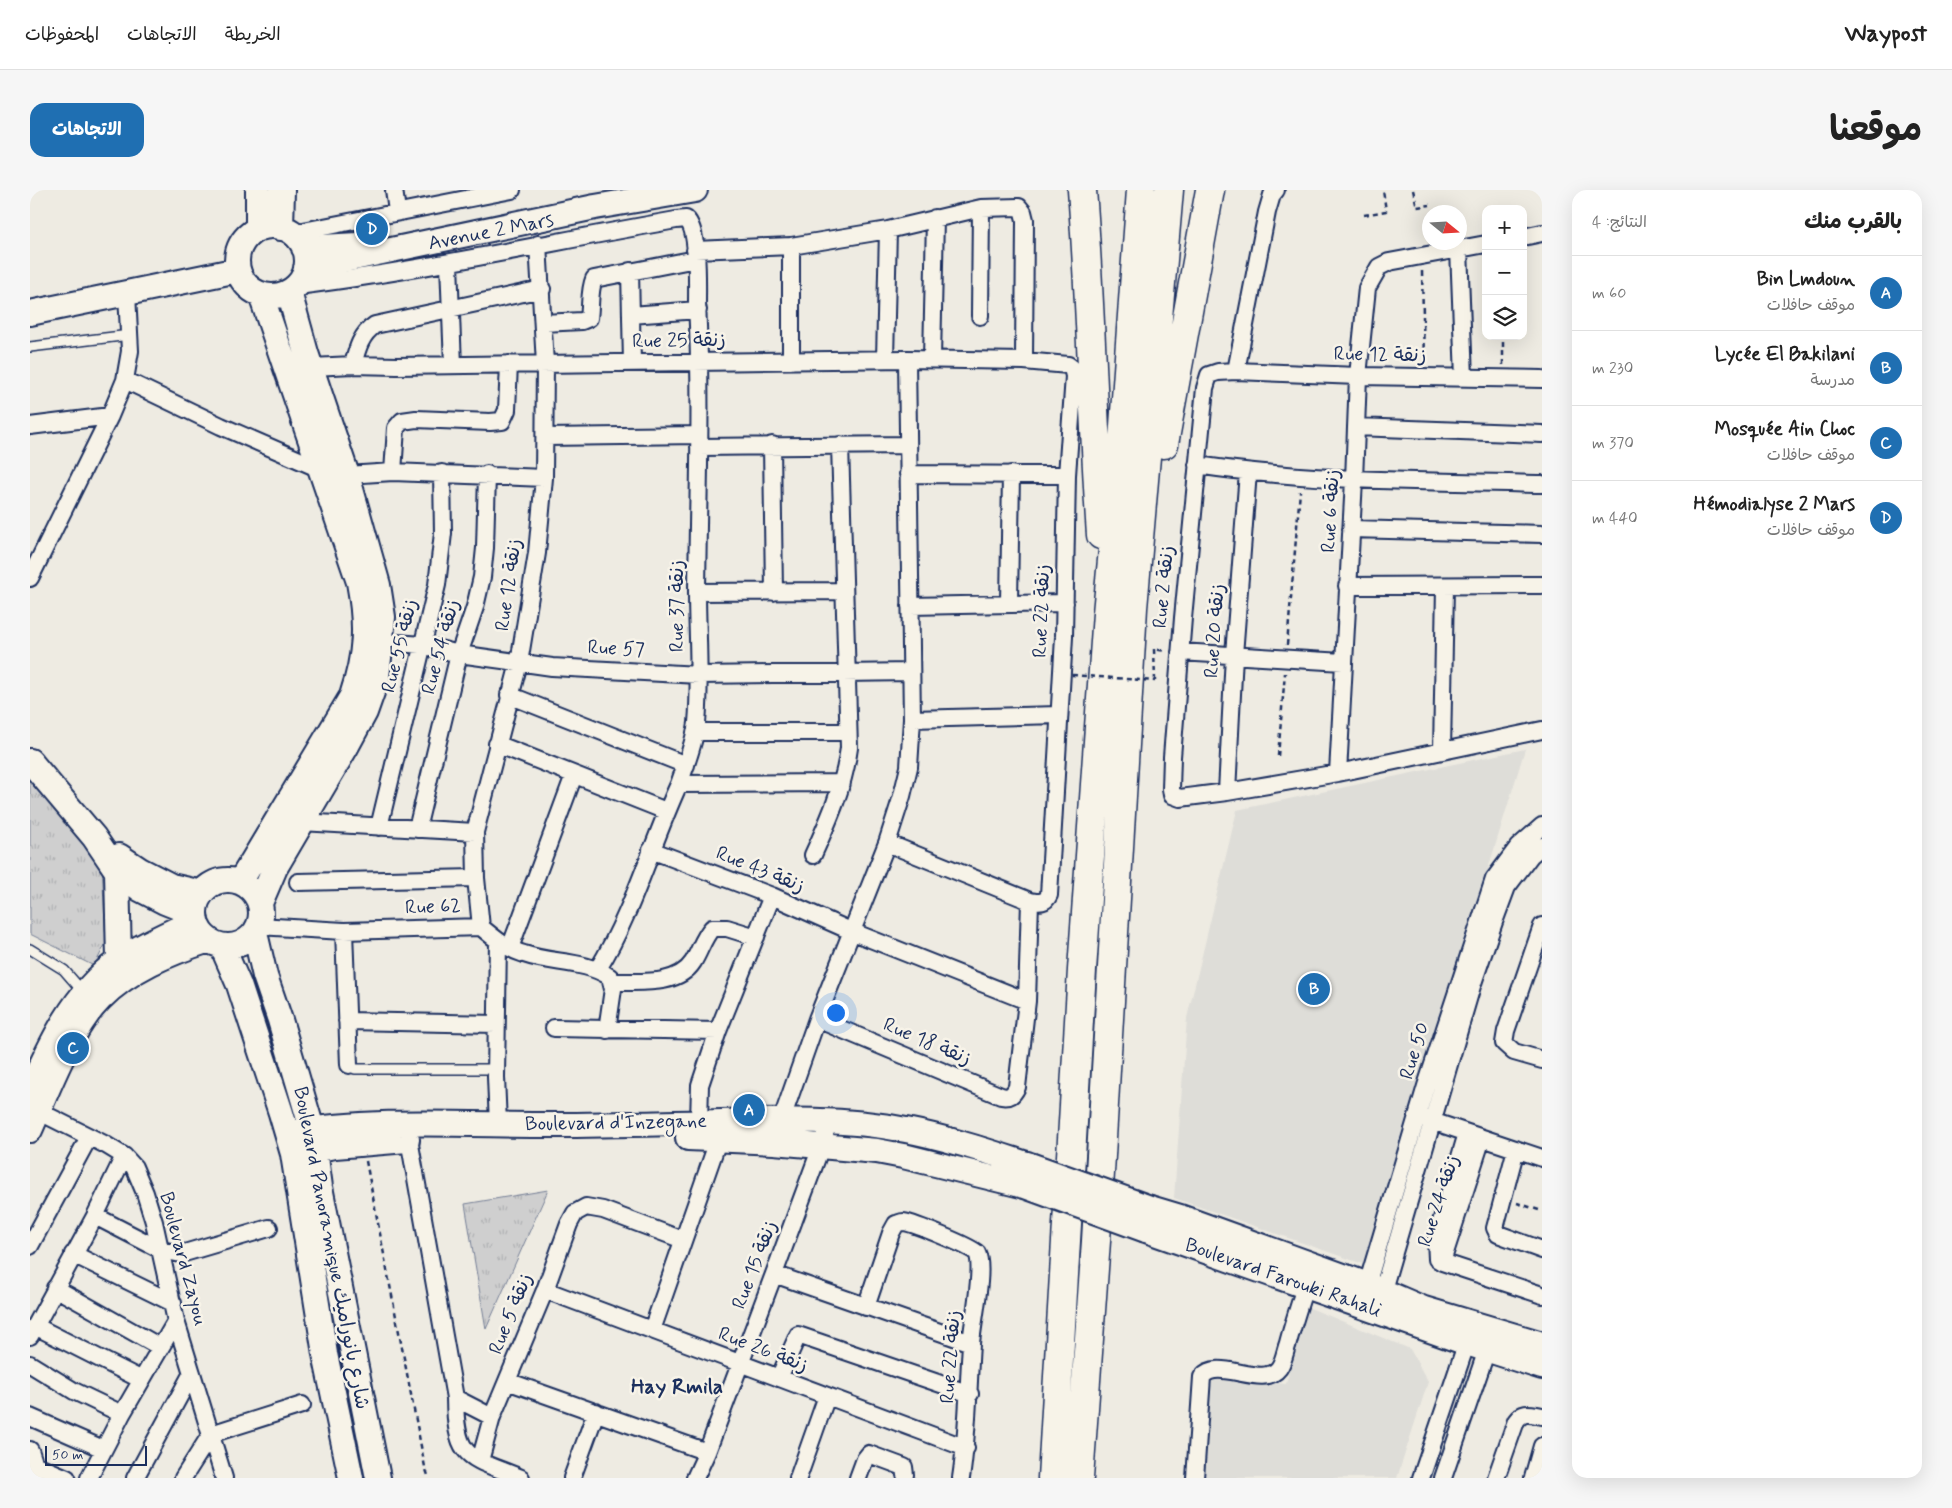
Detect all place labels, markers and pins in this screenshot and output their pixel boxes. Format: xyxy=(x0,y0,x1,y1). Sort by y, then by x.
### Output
pin: D xyxy=(356,210,388,248)
pin: B xyxy=(1298,970,1330,1008)
pin: C xyxy=(57,1029,89,1067)
pin: A xyxy=(733,1091,765,1129)

